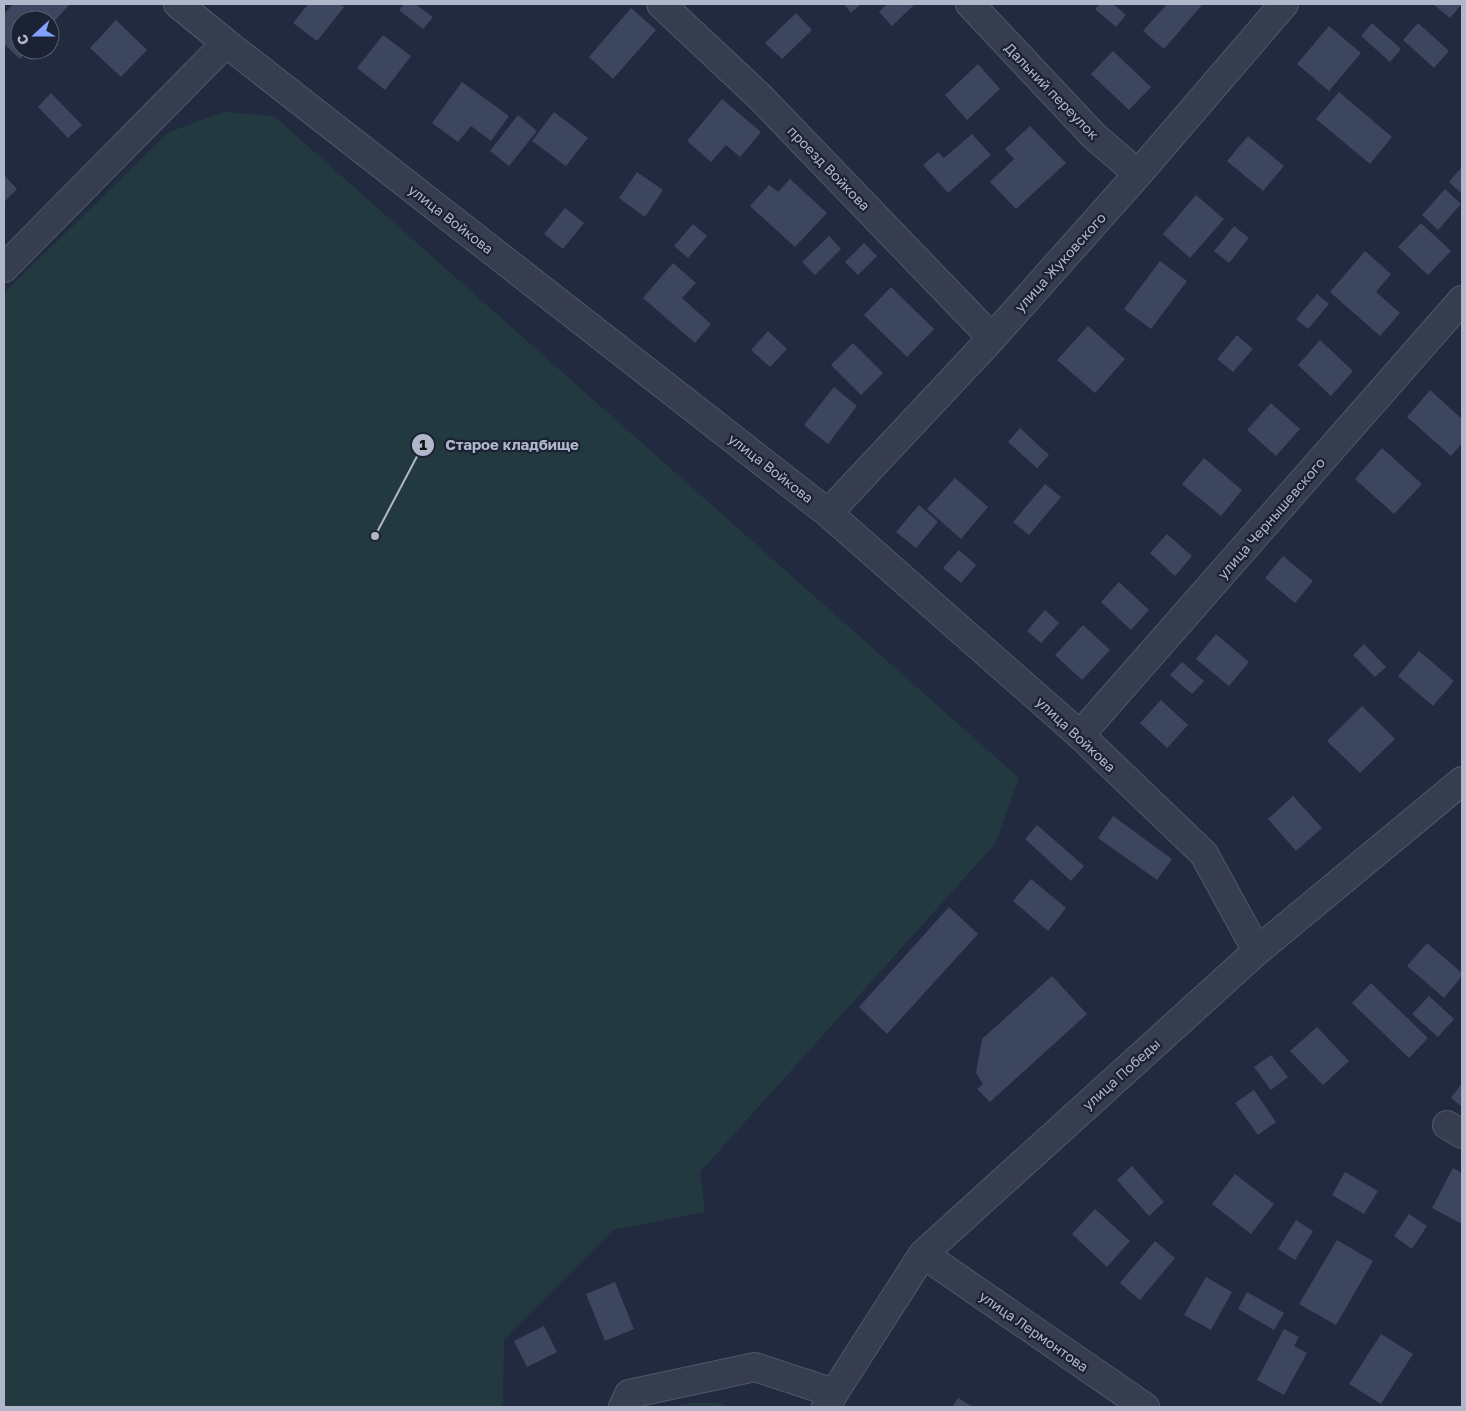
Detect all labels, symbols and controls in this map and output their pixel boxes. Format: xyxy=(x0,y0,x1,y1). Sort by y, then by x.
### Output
north arrow xyxy=(10,10,60,60)
text: С xyxy=(13,32,32,48)
street label: Дальний переулок xyxy=(1001,39,1103,143)
street label: проезд Войкова xyxy=(784,122,874,214)
street label: улица Войкова xyxy=(405,181,497,257)
street label: улица Жуковского xyxy=(1011,209,1109,315)
callout: Старое кладбище xyxy=(411,430,589,460)
street label: улица Войкова xyxy=(725,430,817,506)
text: 1 xyxy=(419,435,427,453)
text: Старое кладбище xyxy=(445,435,579,453)
street label: улица Чернышевского xyxy=(1214,454,1328,582)
street label: улица Войкова xyxy=(1033,693,1119,775)
street label: улица Победы xyxy=(1079,1035,1163,1113)
street label: улица Лермонтова xyxy=(976,1287,1092,1375)

